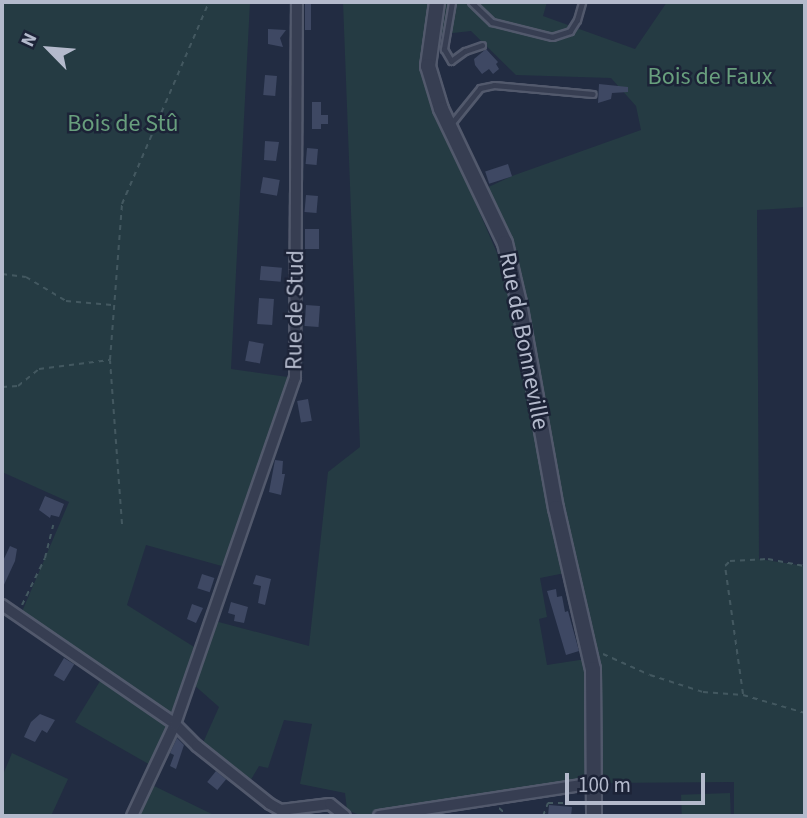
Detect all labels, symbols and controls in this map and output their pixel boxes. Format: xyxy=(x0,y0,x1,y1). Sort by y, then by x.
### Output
north arrow xyxy=(14,14,84,84)
text: N xyxy=(15,28,44,51)
park label: Bois de Faux xyxy=(648,63,772,91)
park label: Bois de Stû xyxy=(67,110,179,138)
street label: Rue de Stud xyxy=(280,250,310,370)
street label: Rue de Bonneville xyxy=(493,250,555,432)
scale bar xyxy=(569,758,709,802)
text: 100 m xyxy=(578,770,631,800)

